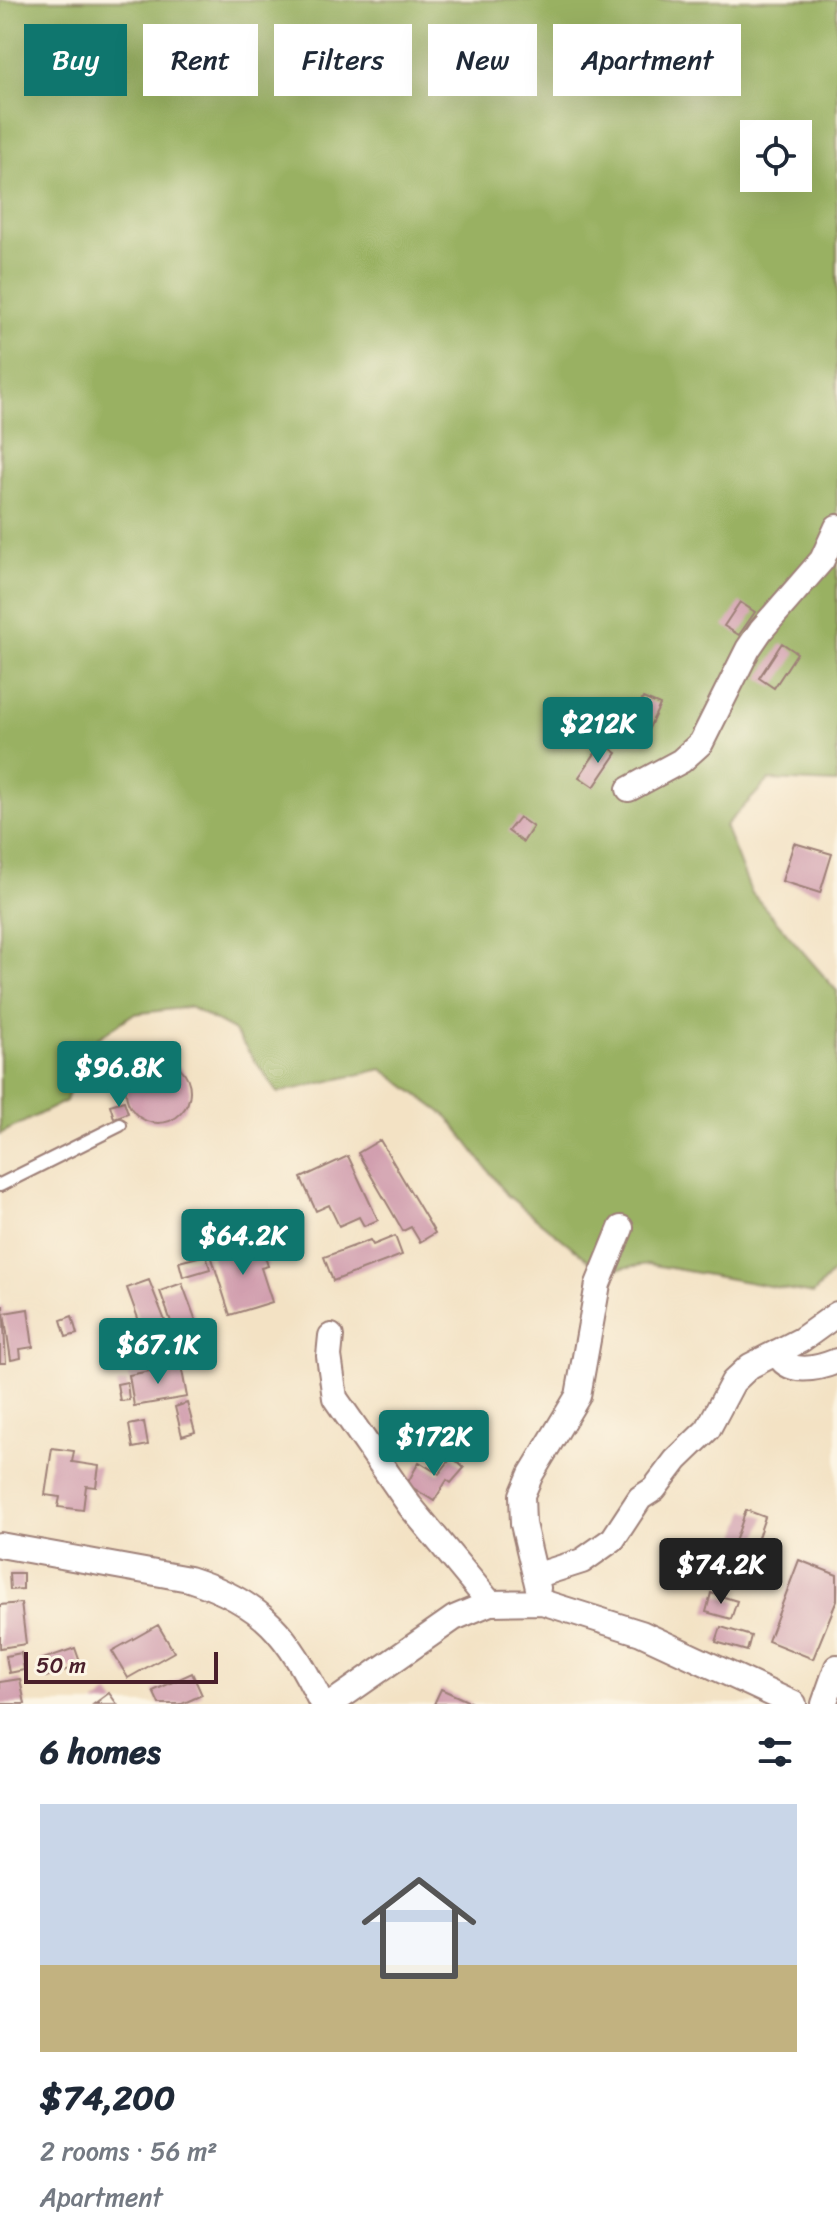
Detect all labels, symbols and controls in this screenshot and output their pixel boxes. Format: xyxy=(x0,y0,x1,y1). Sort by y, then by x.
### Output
chip: Buy xyxy=(24,24,127,96)
chip: Rent xyxy=(143,24,258,96)
chip: Filters xyxy=(274,24,412,96)
chip: New xyxy=(428,24,537,96)
chip: Apartment xyxy=(553,24,741,96)
map controls xyxy=(740,120,812,192)
button: locate xyxy=(740,120,812,192)
pin: $212K xyxy=(542,697,654,765)
text: $212K xyxy=(561,700,635,746)
pin: $96.8K xyxy=(54,1041,184,1109)
text: $96.8K xyxy=(75,1044,163,1090)
pin: $64.2K xyxy=(178,1209,308,1277)
text: $64.2K xyxy=(199,1212,287,1258)
pin: $67.1K xyxy=(93,1318,223,1386)
text: $67.1K xyxy=(117,1321,199,1367)
pin: $172K xyxy=(378,1410,490,1478)
text: $172K xyxy=(397,1413,471,1459)
pin: $74.2K xyxy=(656,1538,786,1606)
text: $74.2K xyxy=(677,1541,765,1587)
text: 50 m xyxy=(36,1646,86,1685)
scale bar xyxy=(24,1648,218,1684)
text: 6 homes xyxy=(40,1722,161,1782)
icon: filters xyxy=(753,1730,797,1774)
icon: home xyxy=(347,1856,491,2000)
text: $74,200 xyxy=(40,2068,175,2128)
text: 2 rooms · 56 m² xyxy=(40,2128,218,2174)
text: Apartment xyxy=(40,2174,163,2220)

